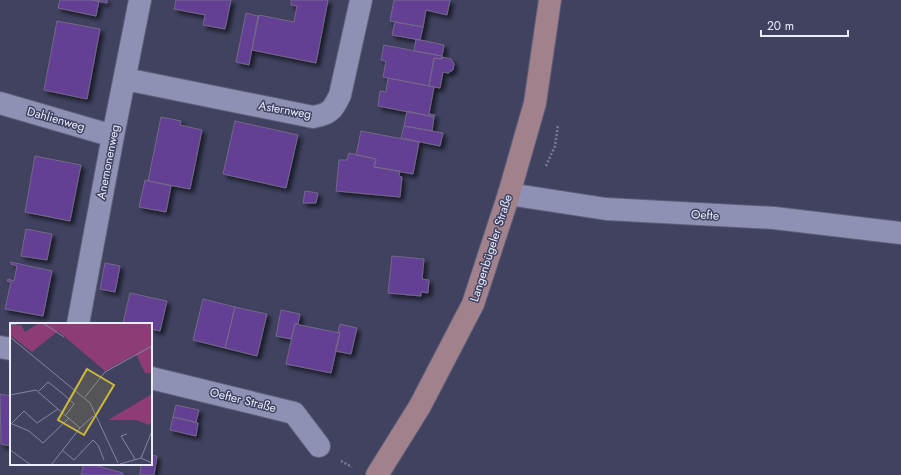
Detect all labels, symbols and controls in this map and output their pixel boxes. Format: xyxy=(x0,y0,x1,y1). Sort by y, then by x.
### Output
scale bar xyxy=(761,12,848,38)
text: 20 m xyxy=(767,17,794,35)
street label: Asternweg xyxy=(257,97,313,123)
street label: Dahlienweg xyxy=(25,102,87,136)
street label: Anemonenweg xyxy=(92,123,124,201)
street label: Langenbügeler Straße xyxy=(465,192,517,304)
street label: Oefte xyxy=(690,205,720,225)
inset map xyxy=(10,323,152,465)
street label: Oefter Straße xyxy=(208,383,278,417)

